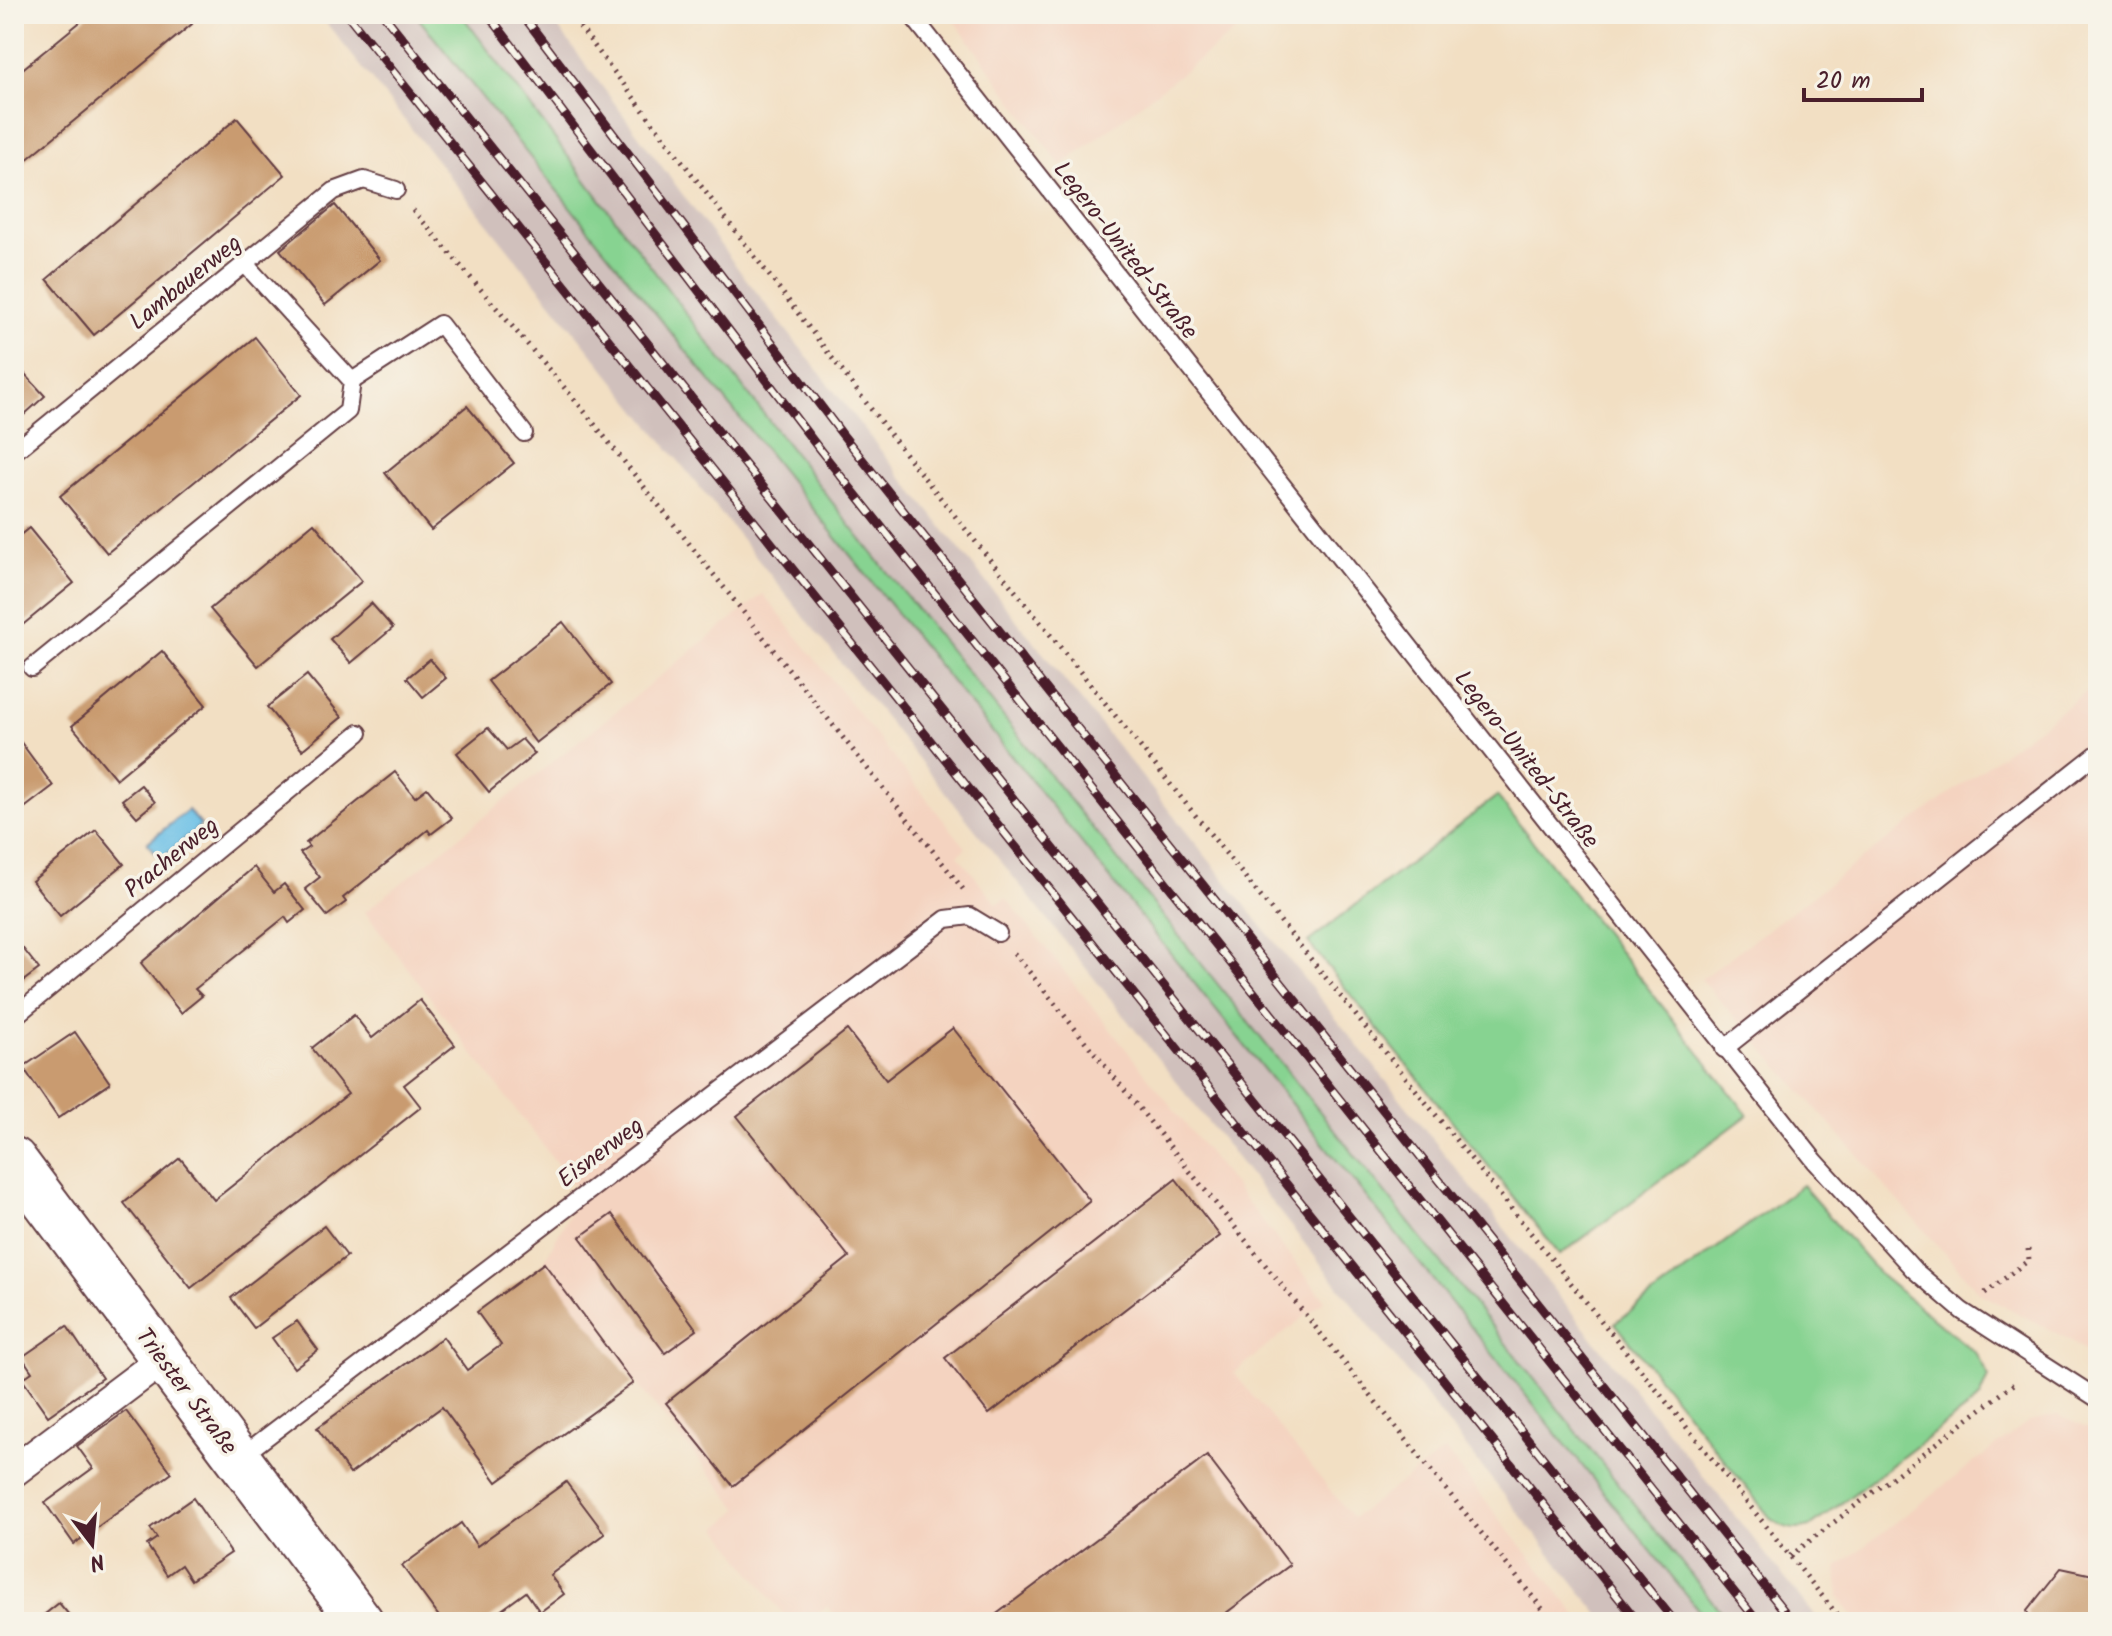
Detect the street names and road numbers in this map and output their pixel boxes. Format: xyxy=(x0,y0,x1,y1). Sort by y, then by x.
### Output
street label: Legero-United-Straße xyxy=(1042,153,1207,349)
street label: Lambauerweg xyxy=(121,225,251,341)
street label: Legero-United-Straße xyxy=(1443,662,1608,858)
street label: Pracherweg xyxy=(116,807,228,909)
street label: Eisnerweg xyxy=(549,1108,653,1199)
street label: Triester Straße xyxy=(125,1320,247,1464)

